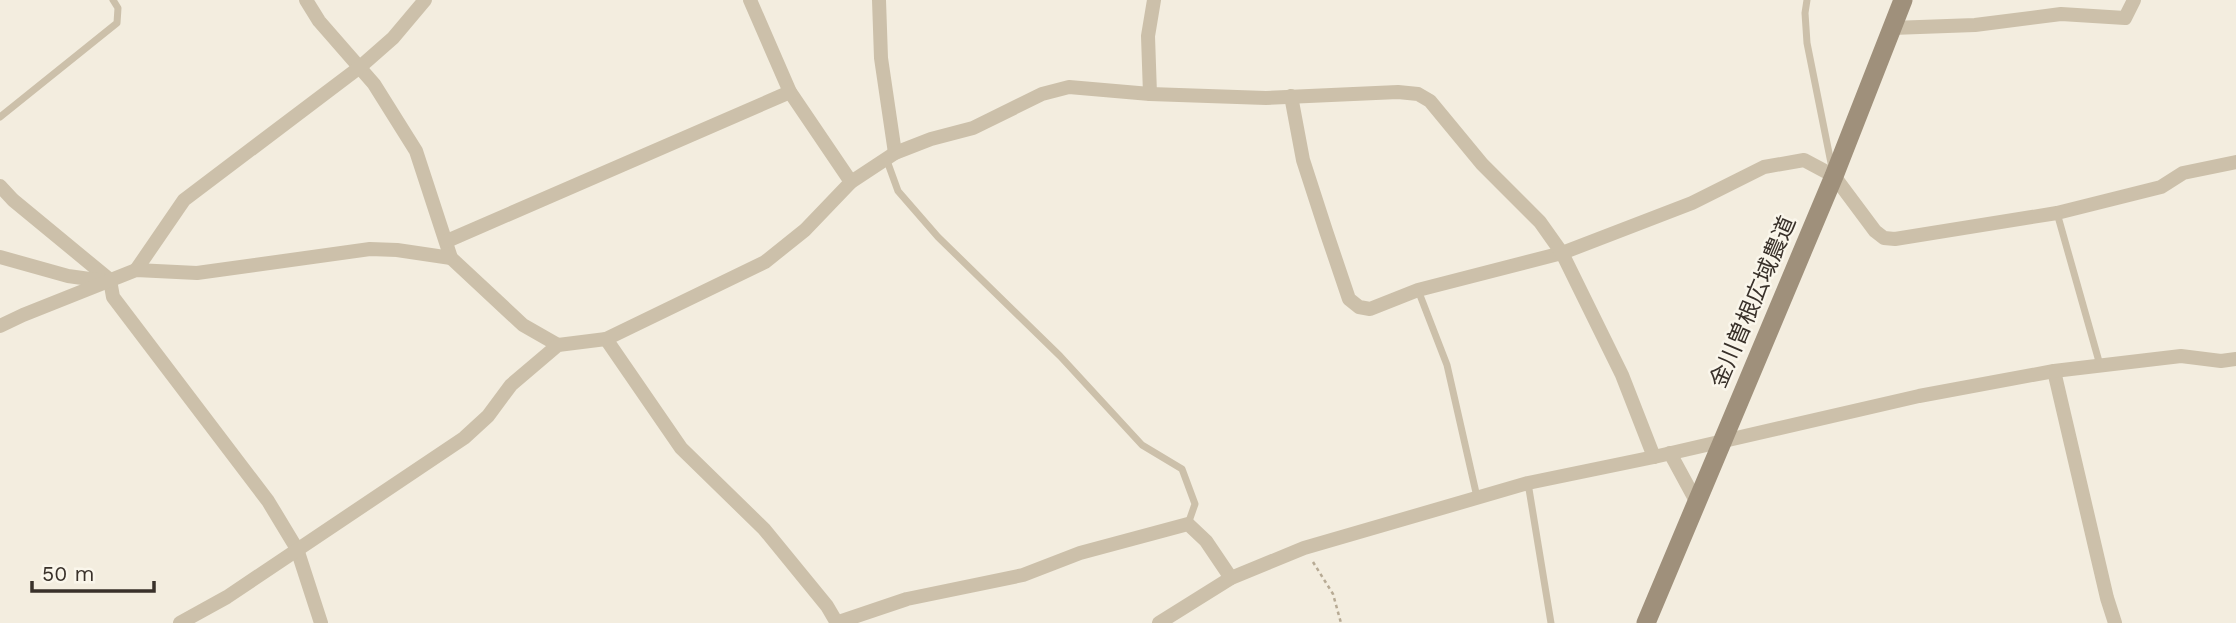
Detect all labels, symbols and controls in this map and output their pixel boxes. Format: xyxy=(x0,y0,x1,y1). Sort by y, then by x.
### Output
street label: 金川曽根広域農道 xyxy=(1705,212,1801,392)
scale bar xyxy=(32,550,154,594)
text: 50 m xyxy=(42,561,94,586)

